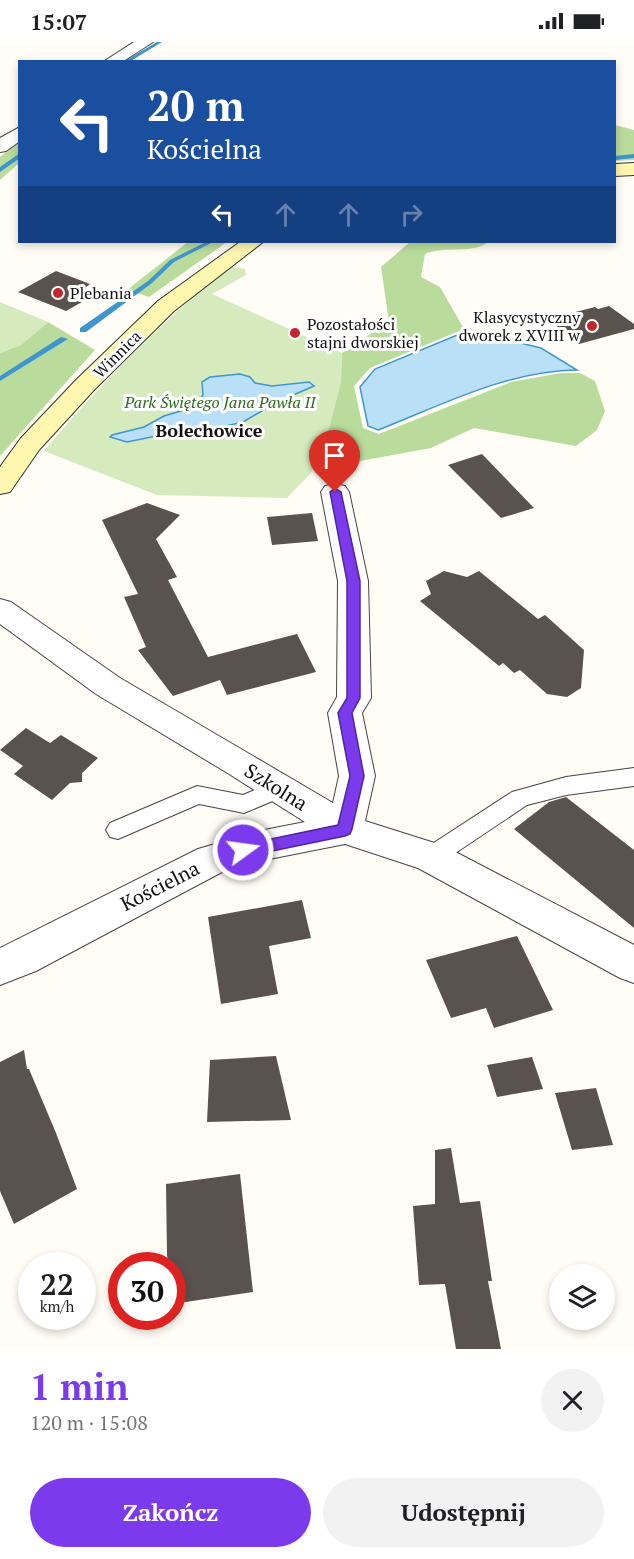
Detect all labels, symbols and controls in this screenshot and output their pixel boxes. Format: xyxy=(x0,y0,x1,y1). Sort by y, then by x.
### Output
text: 15:07 xyxy=(30,7,87,36)
text: 20 m xyxy=(147,77,245,133)
icon: left xyxy=(48,84,126,162)
text: Kościelna xyxy=(147,131,262,167)
icon: left xyxy=(206,198,239,231)
icon: ahead xyxy=(269,198,302,231)
icon: ahead xyxy=(332,198,365,231)
icon: right xyxy=(395,198,428,231)
place label: Plebania xyxy=(70,282,132,304)
marker: Plebania xyxy=(51,286,65,300)
place label: Klasycystyczny dworek z XVIII w xyxy=(459,306,581,346)
place label: Pozostałości stajni dworskiej xyxy=(307,313,419,353)
marker: Klasycystyczny dworek z XVIII w xyxy=(585,319,599,333)
street label: Winnica xyxy=(88,325,146,383)
marker: Pozostałości stajni dworskiej xyxy=(288,326,302,340)
park label: Park Świętego Jana Pawła II xyxy=(123,391,317,413)
district label: Bolechowice xyxy=(156,418,263,442)
pin xyxy=(309,430,360,492)
icon: arrive xyxy=(318,439,351,472)
street label: Szkolna xyxy=(240,757,313,816)
position arrow xyxy=(211,818,275,882)
street label: Kościelna xyxy=(116,854,204,917)
speed limit sign: 30 xyxy=(108,1252,186,1330)
text: 22 xyxy=(40,1264,74,1304)
map controls xyxy=(549,1264,615,1330)
button: layers xyxy=(549,1264,615,1330)
text: km/h xyxy=(40,1296,74,1316)
text: 1 min xyxy=(30,1363,128,1410)
button: close xyxy=(541,1369,604,1432)
text: 120 m · 15:08 xyxy=(30,1409,148,1436)
button: Zakończ xyxy=(30,1478,311,1547)
button: Udostępnij xyxy=(323,1478,604,1547)

